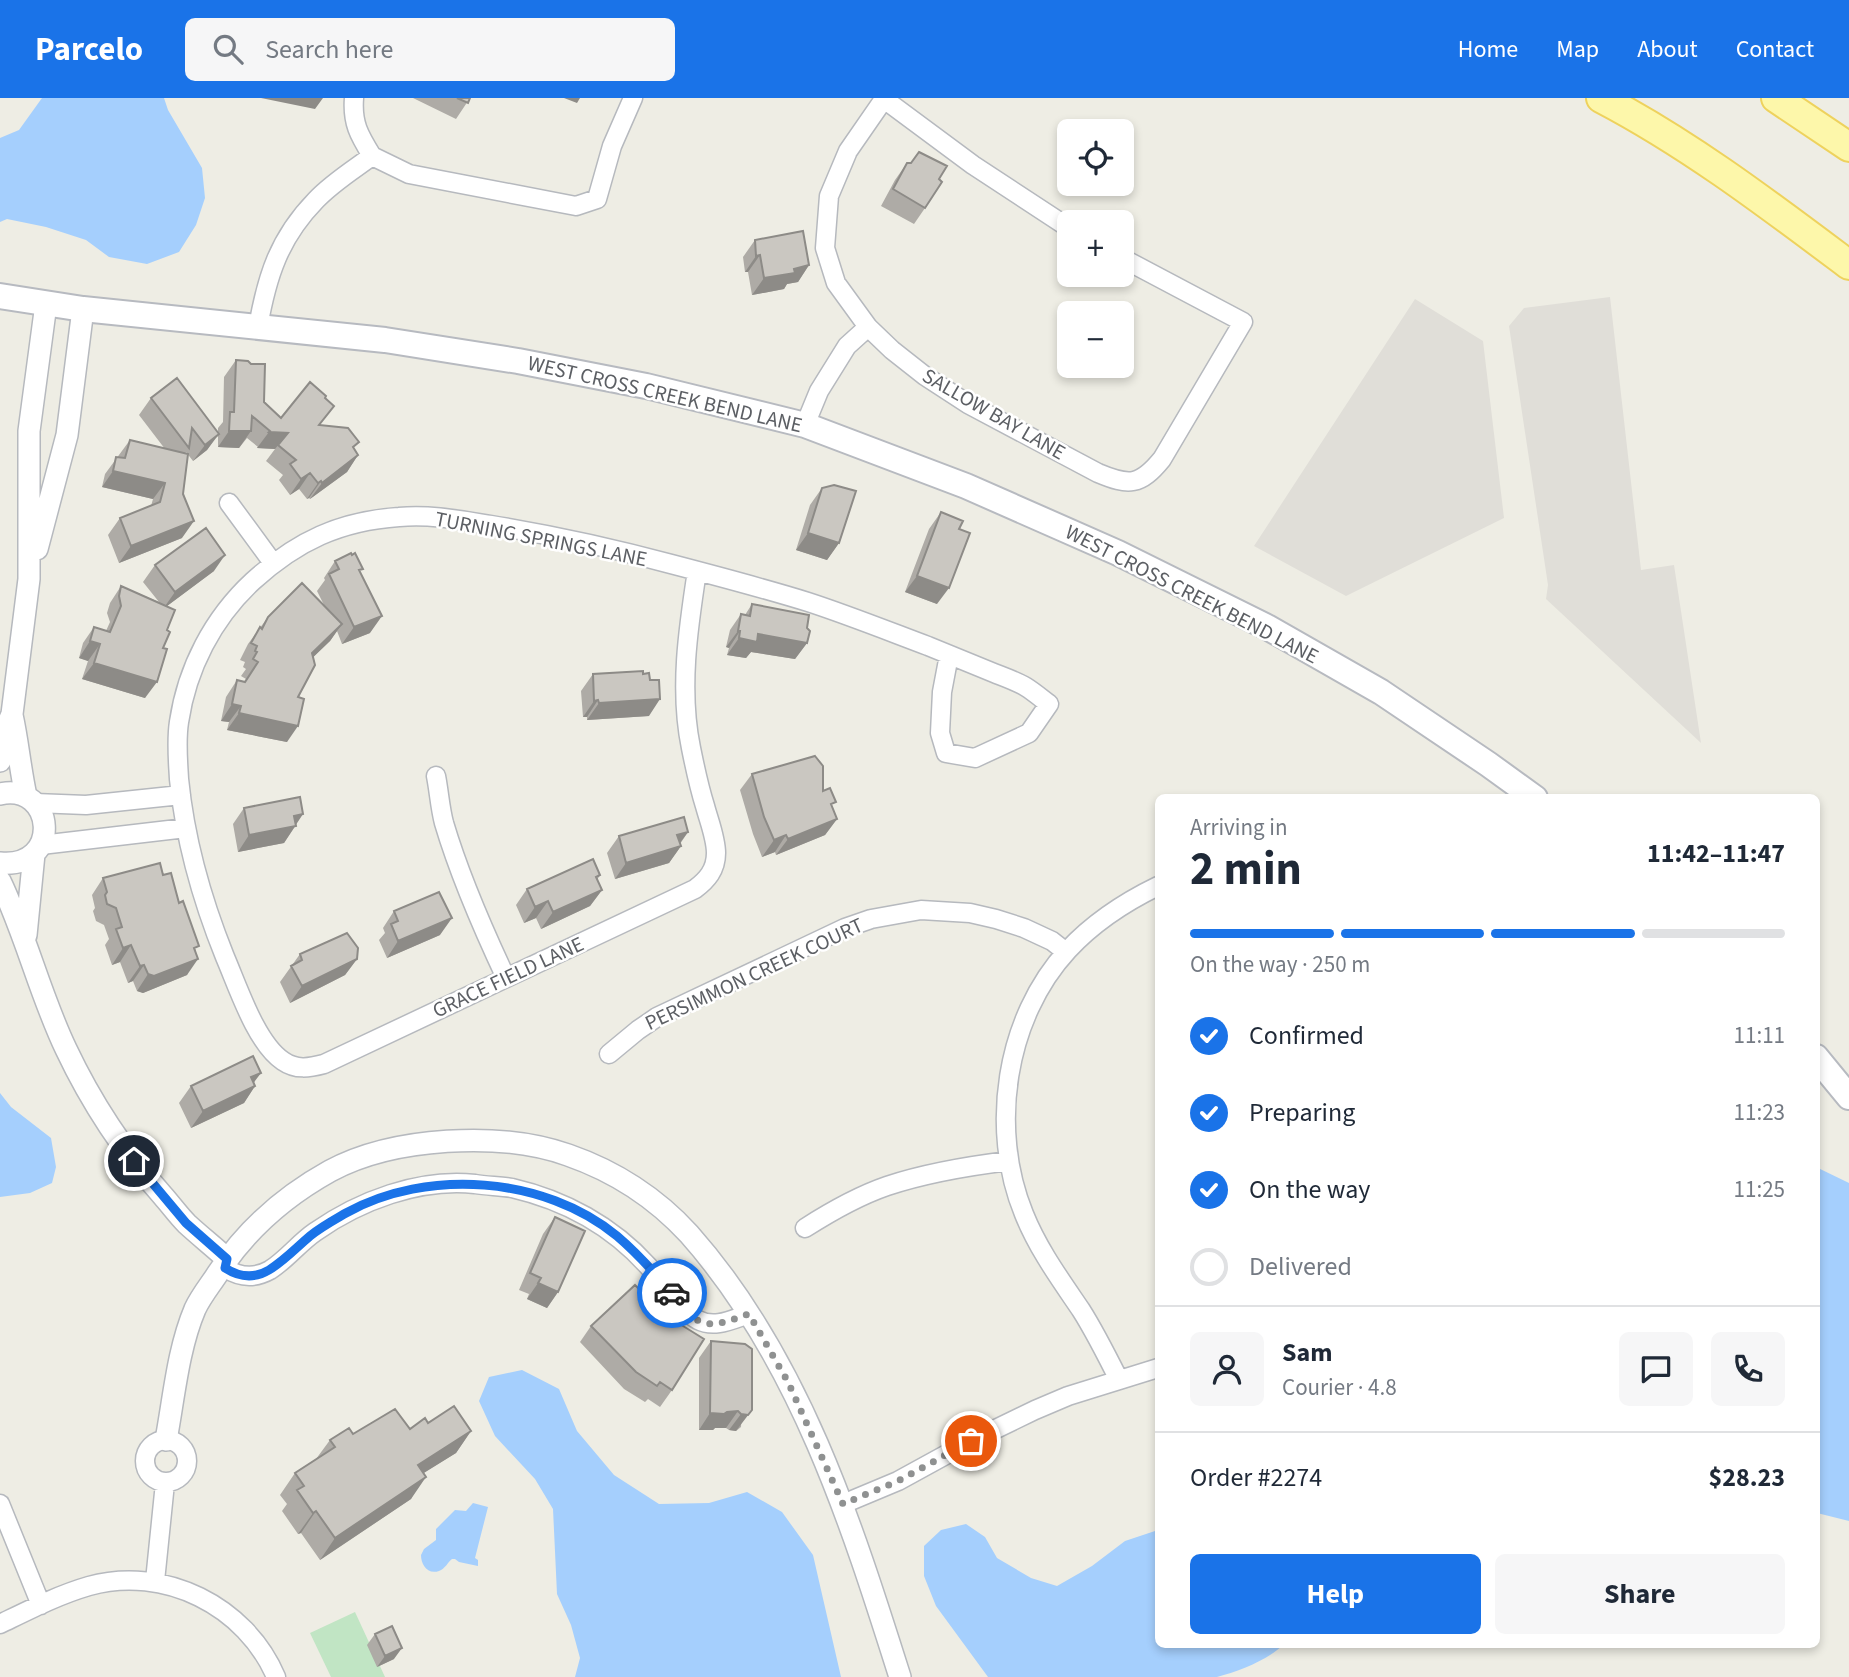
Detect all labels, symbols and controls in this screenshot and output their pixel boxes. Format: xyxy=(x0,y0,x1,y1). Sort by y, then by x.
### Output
search box xyxy=(185,18,675,81)
text: Parcelo xyxy=(35,26,143,73)
icon: search xyxy=(209,30,247,68)
text: Search here xyxy=(265,31,393,68)
text: Home xyxy=(1458,32,1518,67)
text: Map xyxy=(1556,32,1599,67)
text: About xyxy=(1637,32,1698,67)
text: Contact xyxy=(1736,32,1814,67)
map controls xyxy=(1057,119,1134,378)
button: locate xyxy=(1057,119,1134,196)
button: + xyxy=(1057,210,1134,287)
button: − xyxy=(1057,301,1134,378)
street label: WEST CROSS CREEK BEND LANE xyxy=(525,348,805,440)
street label: SALLOW BAY LANE xyxy=(917,361,1071,467)
street label: TURNING SPRINGS LANE xyxy=(432,504,650,574)
street label: WEST CROSS CREEK BEND LANE xyxy=(1060,517,1324,671)
text: Arriving in xyxy=(1190,811,1288,844)
text: 11:42–11:47 xyxy=(1647,835,1785,872)
text: 2 min xyxy=(1190,837,1302,902)
street label: PERSIMMON CREEK COURT xyxy=(640,910,868,1038)
street label: GRACE FIELD LANE xyxy=(427,929,589,1025)
text: On the way · 250 m xyxy=(1190,948,1370,981)
icon: check xyxy=(1190,1017,1228,1055)
text: Confirmed xyxy=(1249,1017,1364,1054)
text: 11:11 xyxy=(1734,1019,1785,1052)
icon: check xyxy=(1190,1094,1228,1132)
text: Preparing xyxy=(1249,1094,1355,1131)
text: 11:23 xyxy=(1734,1096,1785,1129)
pin xyxy=(104,1131,164,1191)
icon: home xyxy=(115,1142,153,1180)
icon: check xyxy=(1190,1171,1228,1209)
text: On the way xyxy=(1249,1171,1370,1208)
text: 11:25 xyxy=(1734,1173,1785,1206)
text: Delivered xyxy=(1249,1248,1352,1285)
courier xyxy=(637,1258,707,1328)
icon: car xyxy=(653,1274,691,1312)
button: person xyxy=(1190,1332,1264,1406)
button: chat xyxy=(1619,1332,1693,1406)
button: phone xyxy=(1711,1332,1785,1406)
text: Sam xyxy=(1282,1334,1332,1371)
text: Courier · 4.8 xyxy=(1282,1371,1397,1404)
pin xyxy=(941,1411,1001,1471)
icon: bag xyxy=(952,1422,990,1460)
text: Order #2274 xyxy=(1190,1459,1322,1496)
text: $28.23 xyxy=(1709,1459,1785,1496)
button: Help xyxy=(1190,1554,1481,1634)
button: Share xyxy=(1495,1554,1785,1634)

